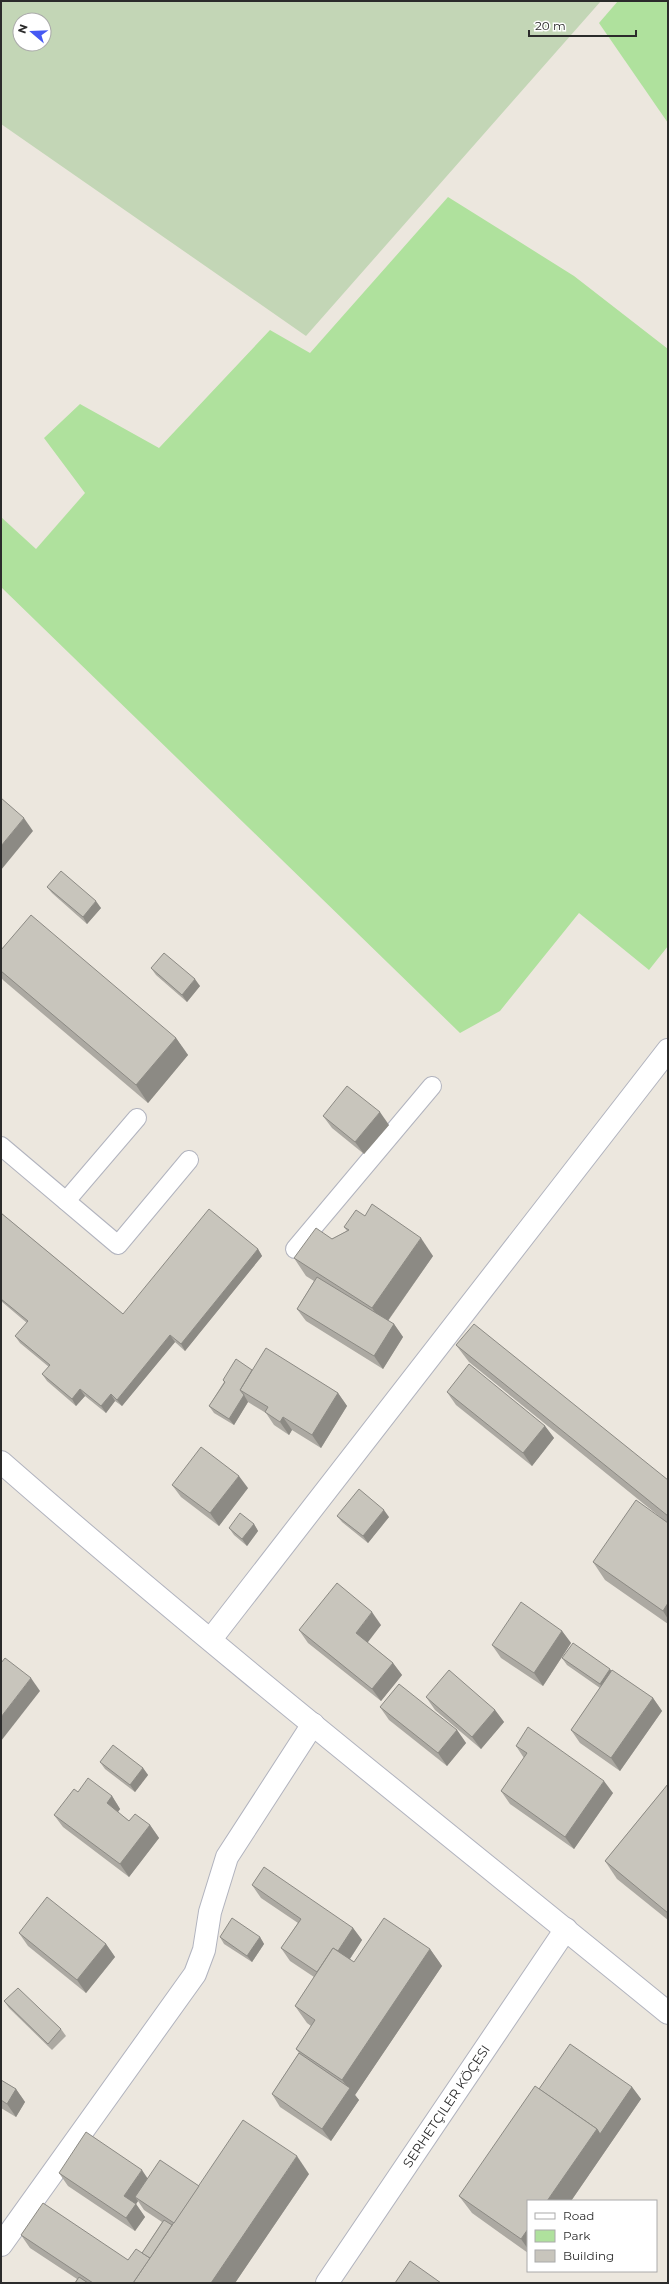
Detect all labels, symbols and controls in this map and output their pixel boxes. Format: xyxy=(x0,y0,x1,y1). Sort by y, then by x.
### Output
north arrow xyxy=(12,12,52,52)
scale bar xyxy=(529,12,636,38)
text: 20 m xyxy=(535,18,566,33)
text: N xyxy=(14,22,31,35)
street label: SERHETÇILER KÖÇESI xyxy=(399,2042,493,2170)
legend xyxy=(527,2200,657,2272)
text: Road xyxy=(563,2208,594,2223)
text: Park xyxy=(563,2228,591,2243)
text: Building xyxy=(563,2248,614,2263)

